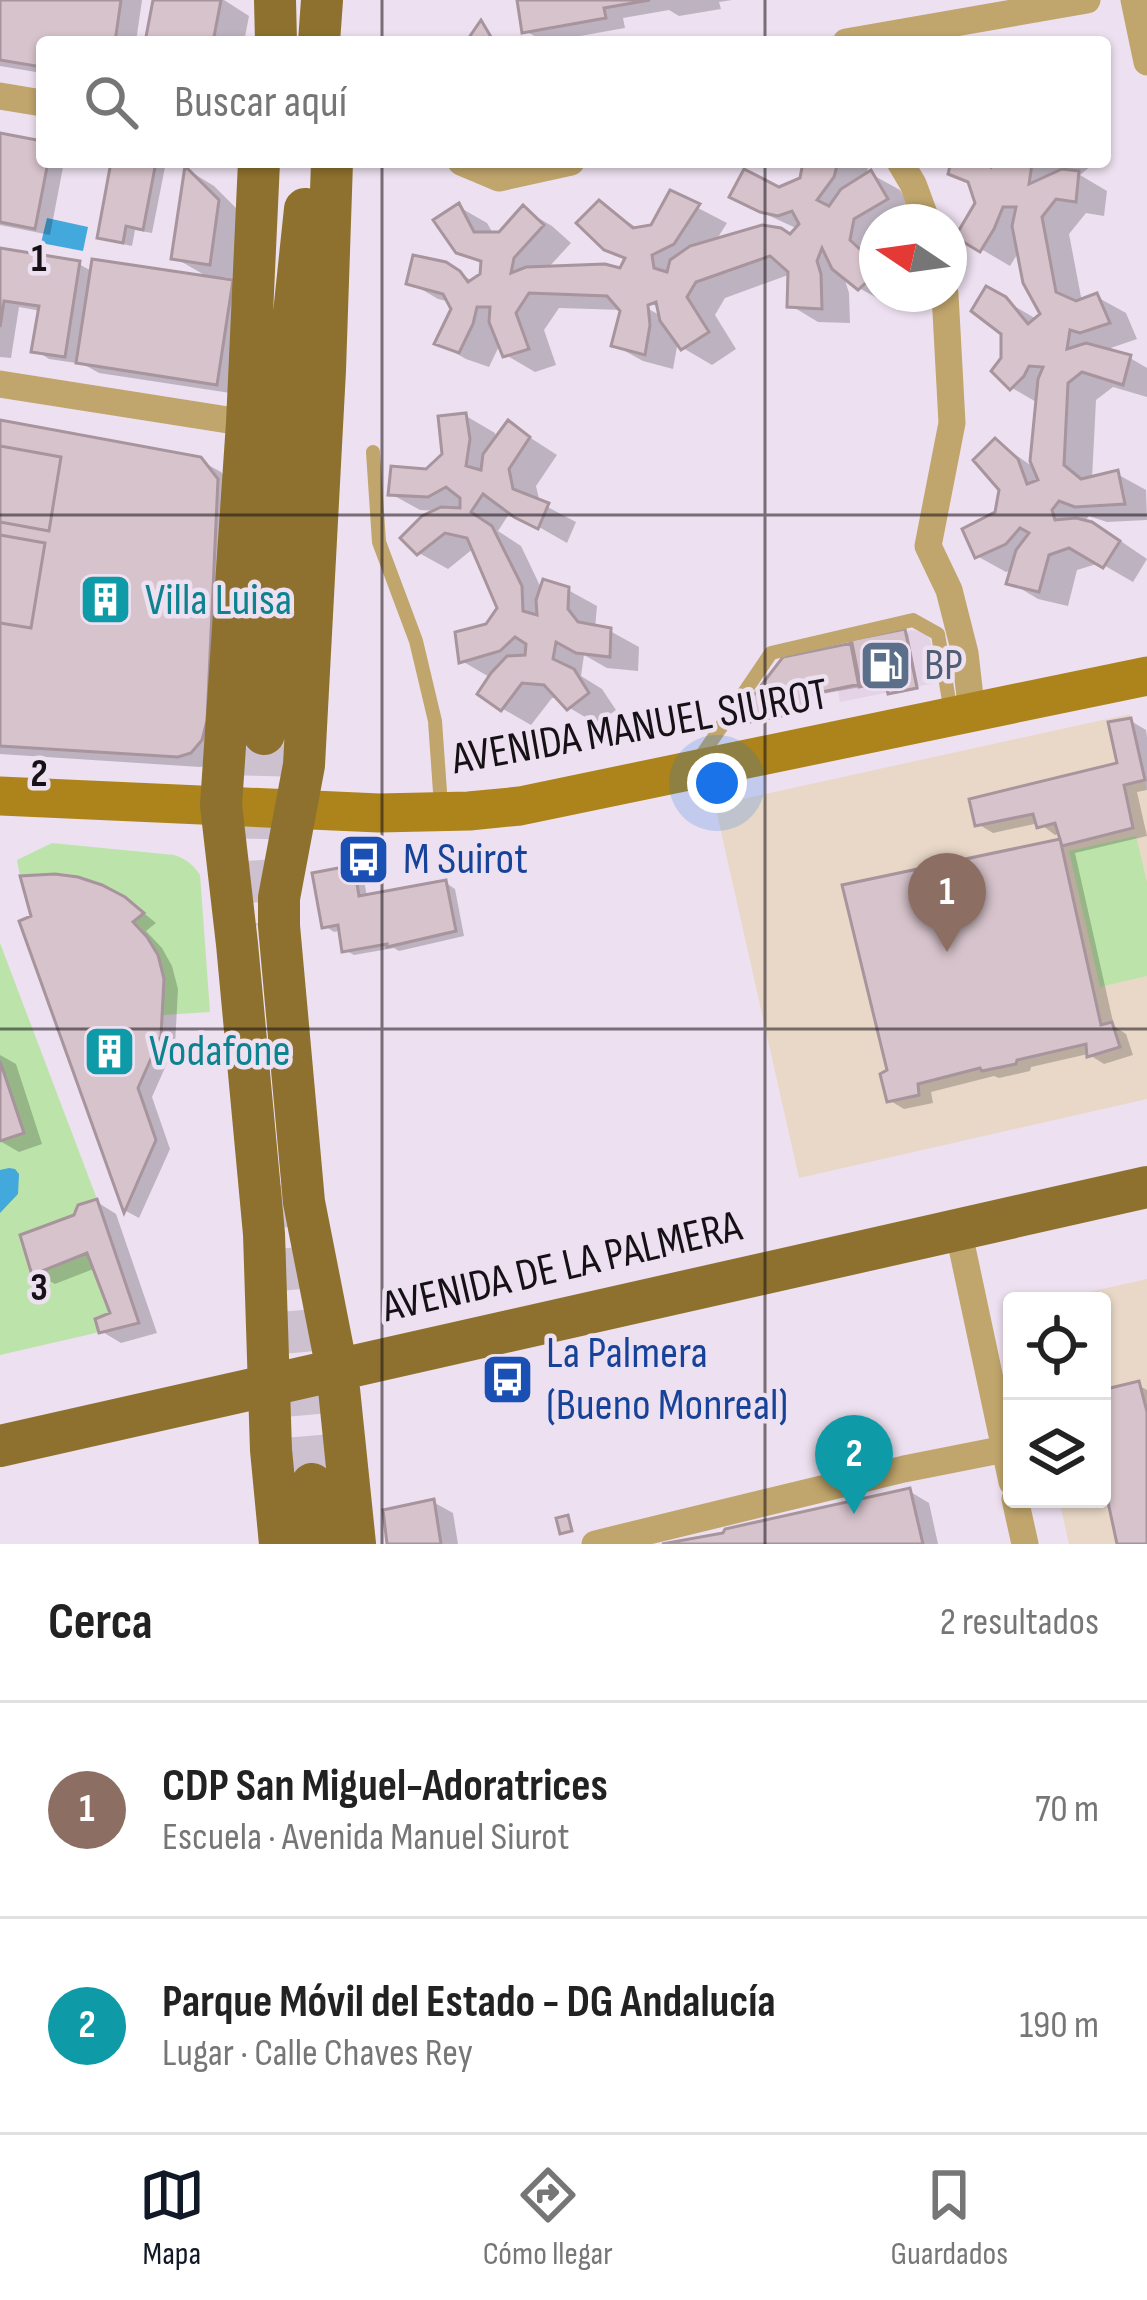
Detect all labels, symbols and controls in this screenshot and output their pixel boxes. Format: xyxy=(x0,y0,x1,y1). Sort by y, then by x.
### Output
search box xyxy=(36,36,1111,168)
icon: search xyxy=(78,69,144,135)
text: Buscar aquí xyxy=(174,75,347,130)
north arrow xyxy=(859,204,967,312)
text: 1 xyxy=(31,236,47,283)
building icon: Villa Luisa xyxy=(78,572,134,628)
place label: Villa Luisa xyxy=(145,573,292,628)
fuel station icon: BP xyxy=(857,637,913,693)
place label: BP xyxy=(924,638,963,693)
street label: AVENIDA MANUEL SIUROT xyxy=(447,667,832,787)
text: 2 xyxy=(30,751,48,798)
your location xyxy=(687,753,747,813)
bus stop icon: M Suirot xyxy=(336,831,392,887)
place label: M Suirot xyxy=(403,832,528,887)
pin: 1 xyxy=(908,853,986,952)
building icon: Vodafone xyxy=(82,1023,138,1079)
place label: Vodafone xyxy=(149,1024,291,1079)
street label: AVENIDA DE LA PALMERA xyxy=(376,1199,748,1335)
text: 3 xyxy=(30,1265,48,1312)
map controls xyxy=(1003,1292,1111,1508)
button: locate xyxy=(1003,1292,1111,1400)
place label: La Palmera (Bueno Monreal) xyxy=(546,1326,788,1433)
bus stop icon: La Palmera (Bueno Monreal) xyxy=(479,1351,535,1407)
button: layers xyxy=(1003,1400,1111,1508)
pin: 2 xyxy=(815,1415,893,1514)
text: Cerca xyxy=(48,1592,153,1653)
text: 2 resultados xyxy=(940,1599,1099,1646)
text: CDP San Miguel-Adoratrices xyxy=(162,1759,608,1814)
text: 1 xyxy=(79,1786,95,1833)
text: 70 m xyxy=(1035,1786,1099,1833)
text: Escuela · Avenida Manuel Siurot xyxy=(162,1814,569,1861)
text: Parque Móvil del Estado - DG Andalucía xyxy=(162,1975,776,2030)
text: 2 xyxy=(78,2002,96,2049)
text: 190 m xyxy=(1019,2002,1099,2049)
text: Lugar · Calle Chaves Rey xyxy=(162,2030,473,2077)
tab: Mapa xyxy=(139,2162,205,2274)
tab: Cómo llegar xyxy=(483,2162,613,2274)
tab: Guardados xyxy=(890,2162,1008,2274)

